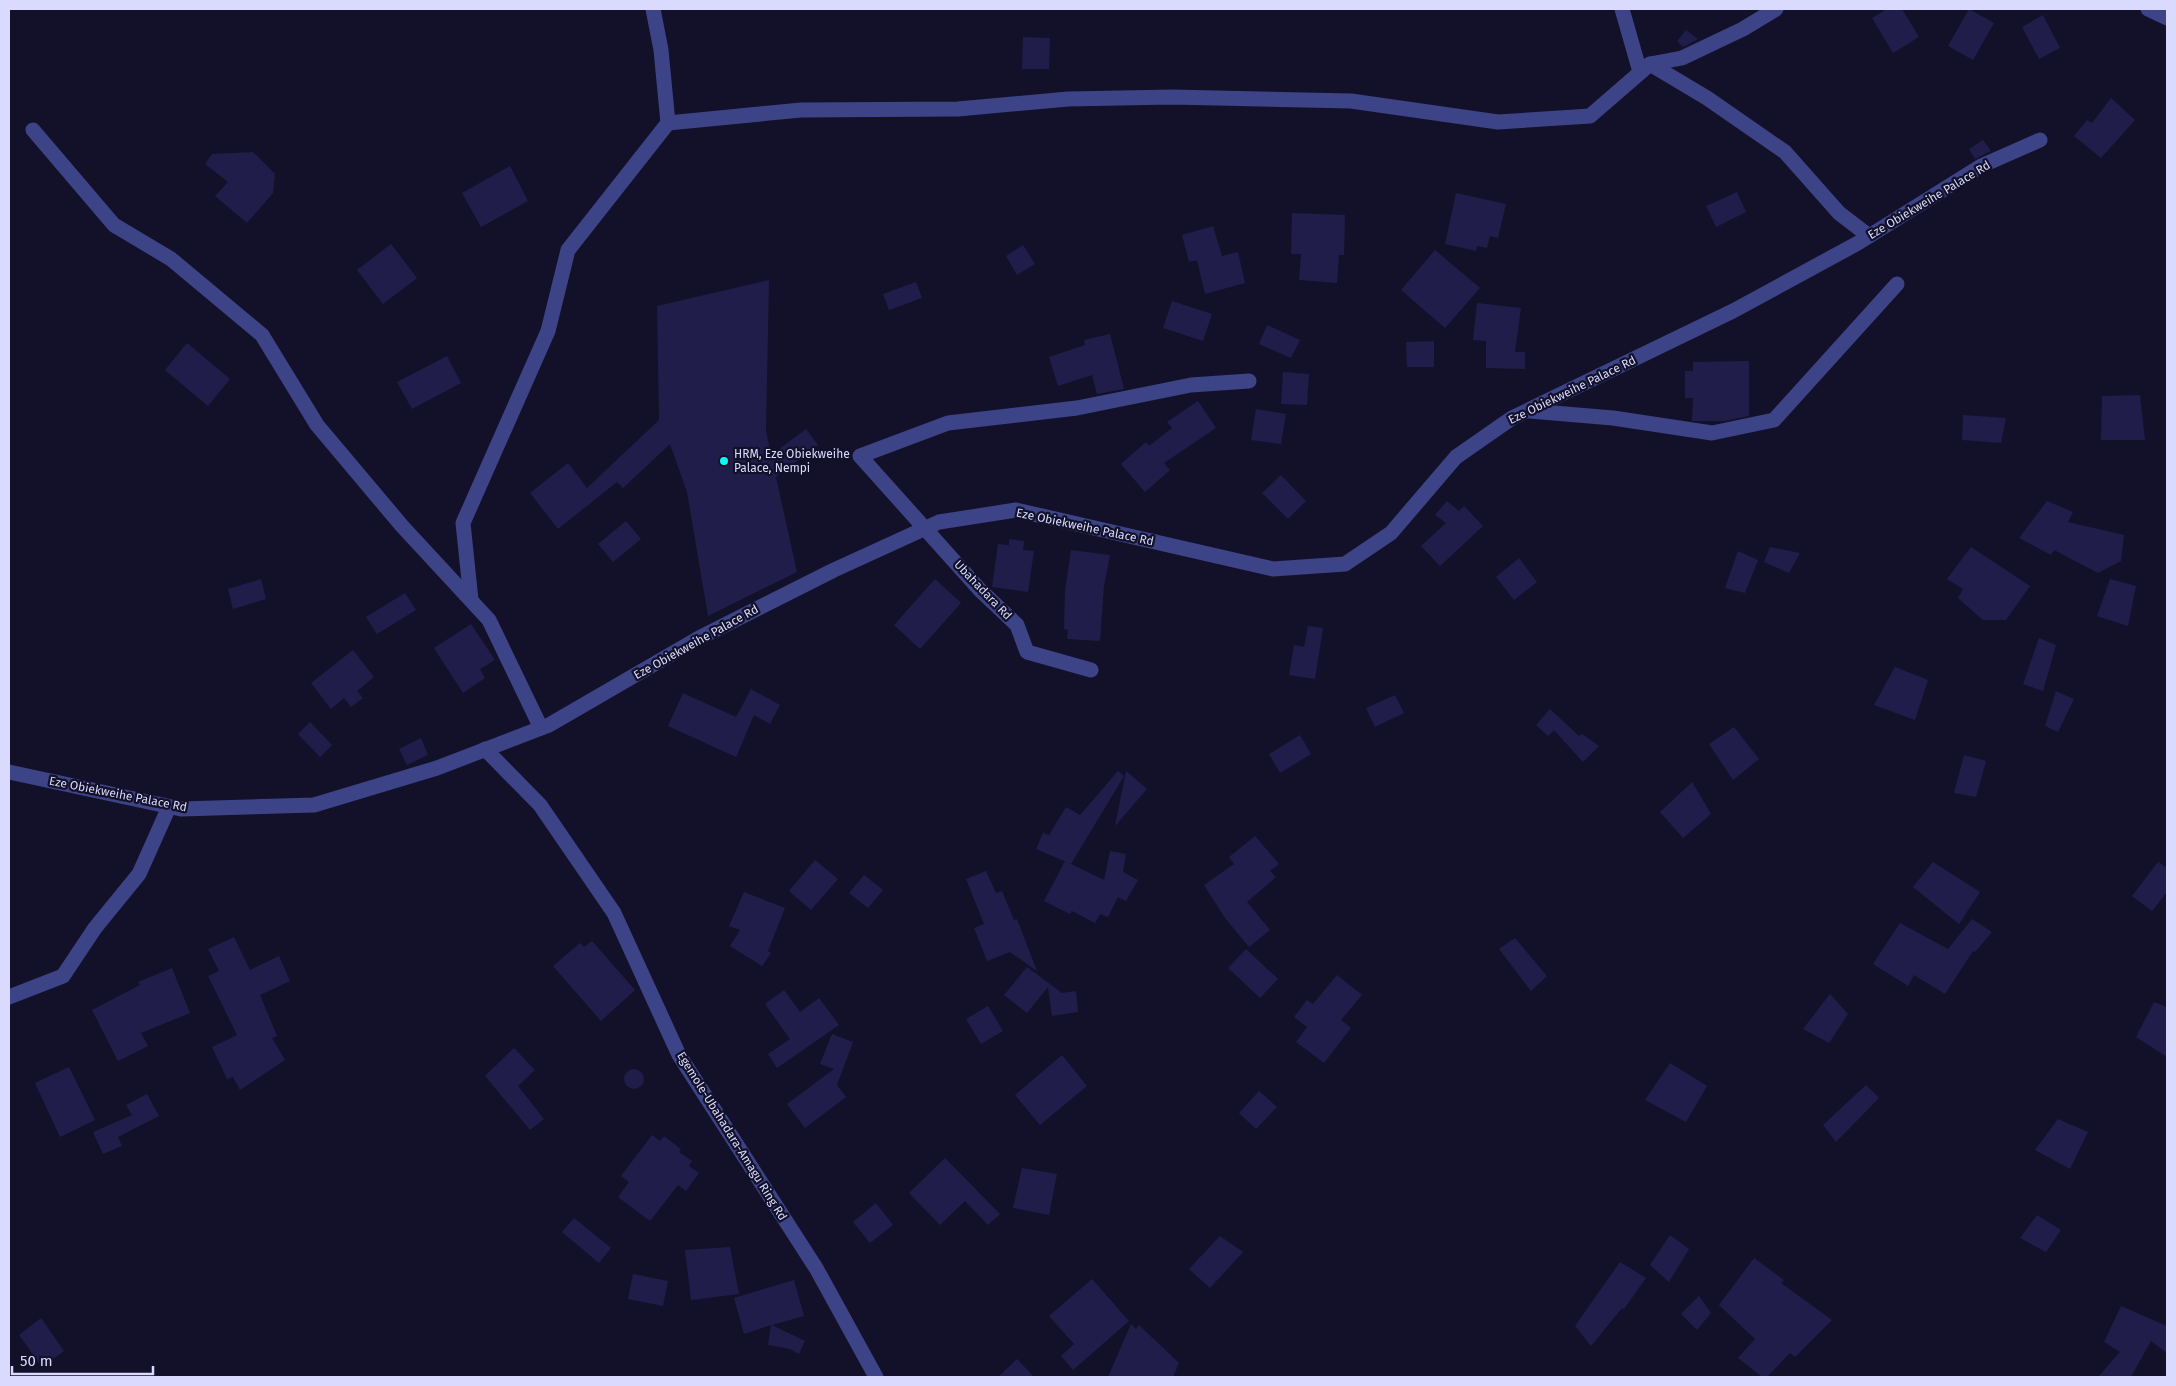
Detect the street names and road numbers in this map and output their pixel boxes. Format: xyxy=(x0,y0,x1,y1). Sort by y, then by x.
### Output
street label: Eze Obiekweihe Palace Rd xyxy=(1865,158,1993,242)
street label: Eze Obiekweihe Palace Rd xyxy=(1506,353,1638,427)
street label: Eze Obiekweihe Palace Rd xyxy=(1015,506,1155,548)
street label: Ubahadara Rd xyxy=(951,557,1015,623)
street label: Eze Obiekweihe Palace Rd xyxy=(631,602,761,682)
street label: Eze Obiekweihe Palace Rd xyxy=(48,774,188,814)
street label: Egemole-Ubahadara-Amagu Ring Rd xyxy=(674,1049,790,1223)

